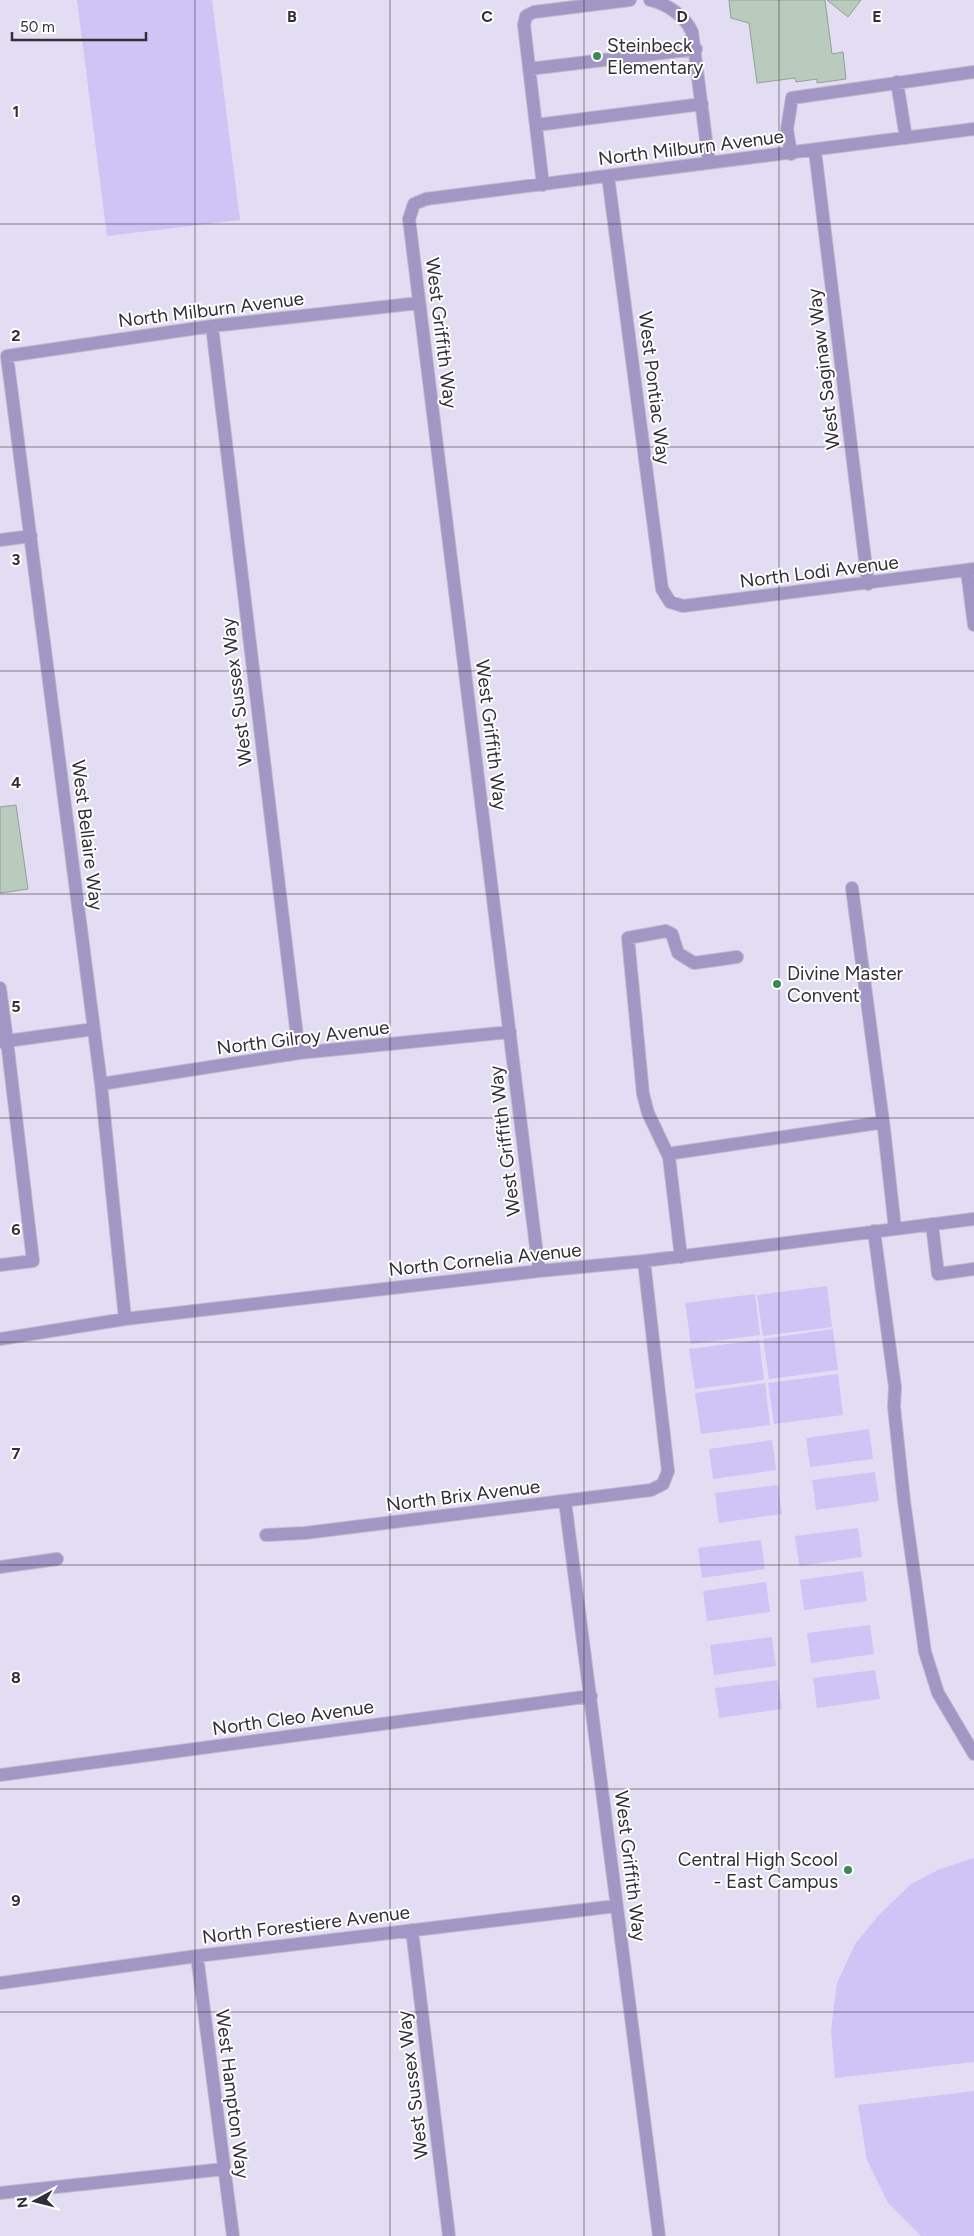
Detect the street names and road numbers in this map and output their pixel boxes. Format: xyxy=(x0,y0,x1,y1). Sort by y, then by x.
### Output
street label: North Milburn Avenue xyxy=(597,125,785,170)
street label: West Griffith Way xyxy=(421,256,462,410)
street label: North Milburn Avenue xyxy=(117,287,305,332)
street label: West Saginaw Way xyxy=(802,287,845,451)
street label: West Pontiac Way xyxy=(634,310,675,466)
street label: North Lodi Avenue xyxy=(738,550,900,593)
street label: West Sussex Way xyxy=(216,616,257,768)
street label: West Griffith Way xyxy=(471,658,512,812)
street label: West Bellaire Way xyxy=(67,758,108,912)
street label: North Gilroy Avenue xyxy=(215,1015,391,1059)
street label: West Griffith Way xyxy=(484,1064,525,1218)
street label: North Cornelia Avenue xyxy=(387,1238,583,1281)
street label: North Brix Avenue xyxy=(385,1475,541,1516)
street label: North Cleo Avenue xyxy=(211,1695,375,1740)
street label: West Griffith Way xyxy=(610,1789,651,1943)
street label: North Forestiere Avenue xyxy=(201,1900,411,1949)
street label: West Hampton Way xyxy=(211,2008,254,2180)
street label: West Sussex Way xyxy=(392,2009,433,2161)

